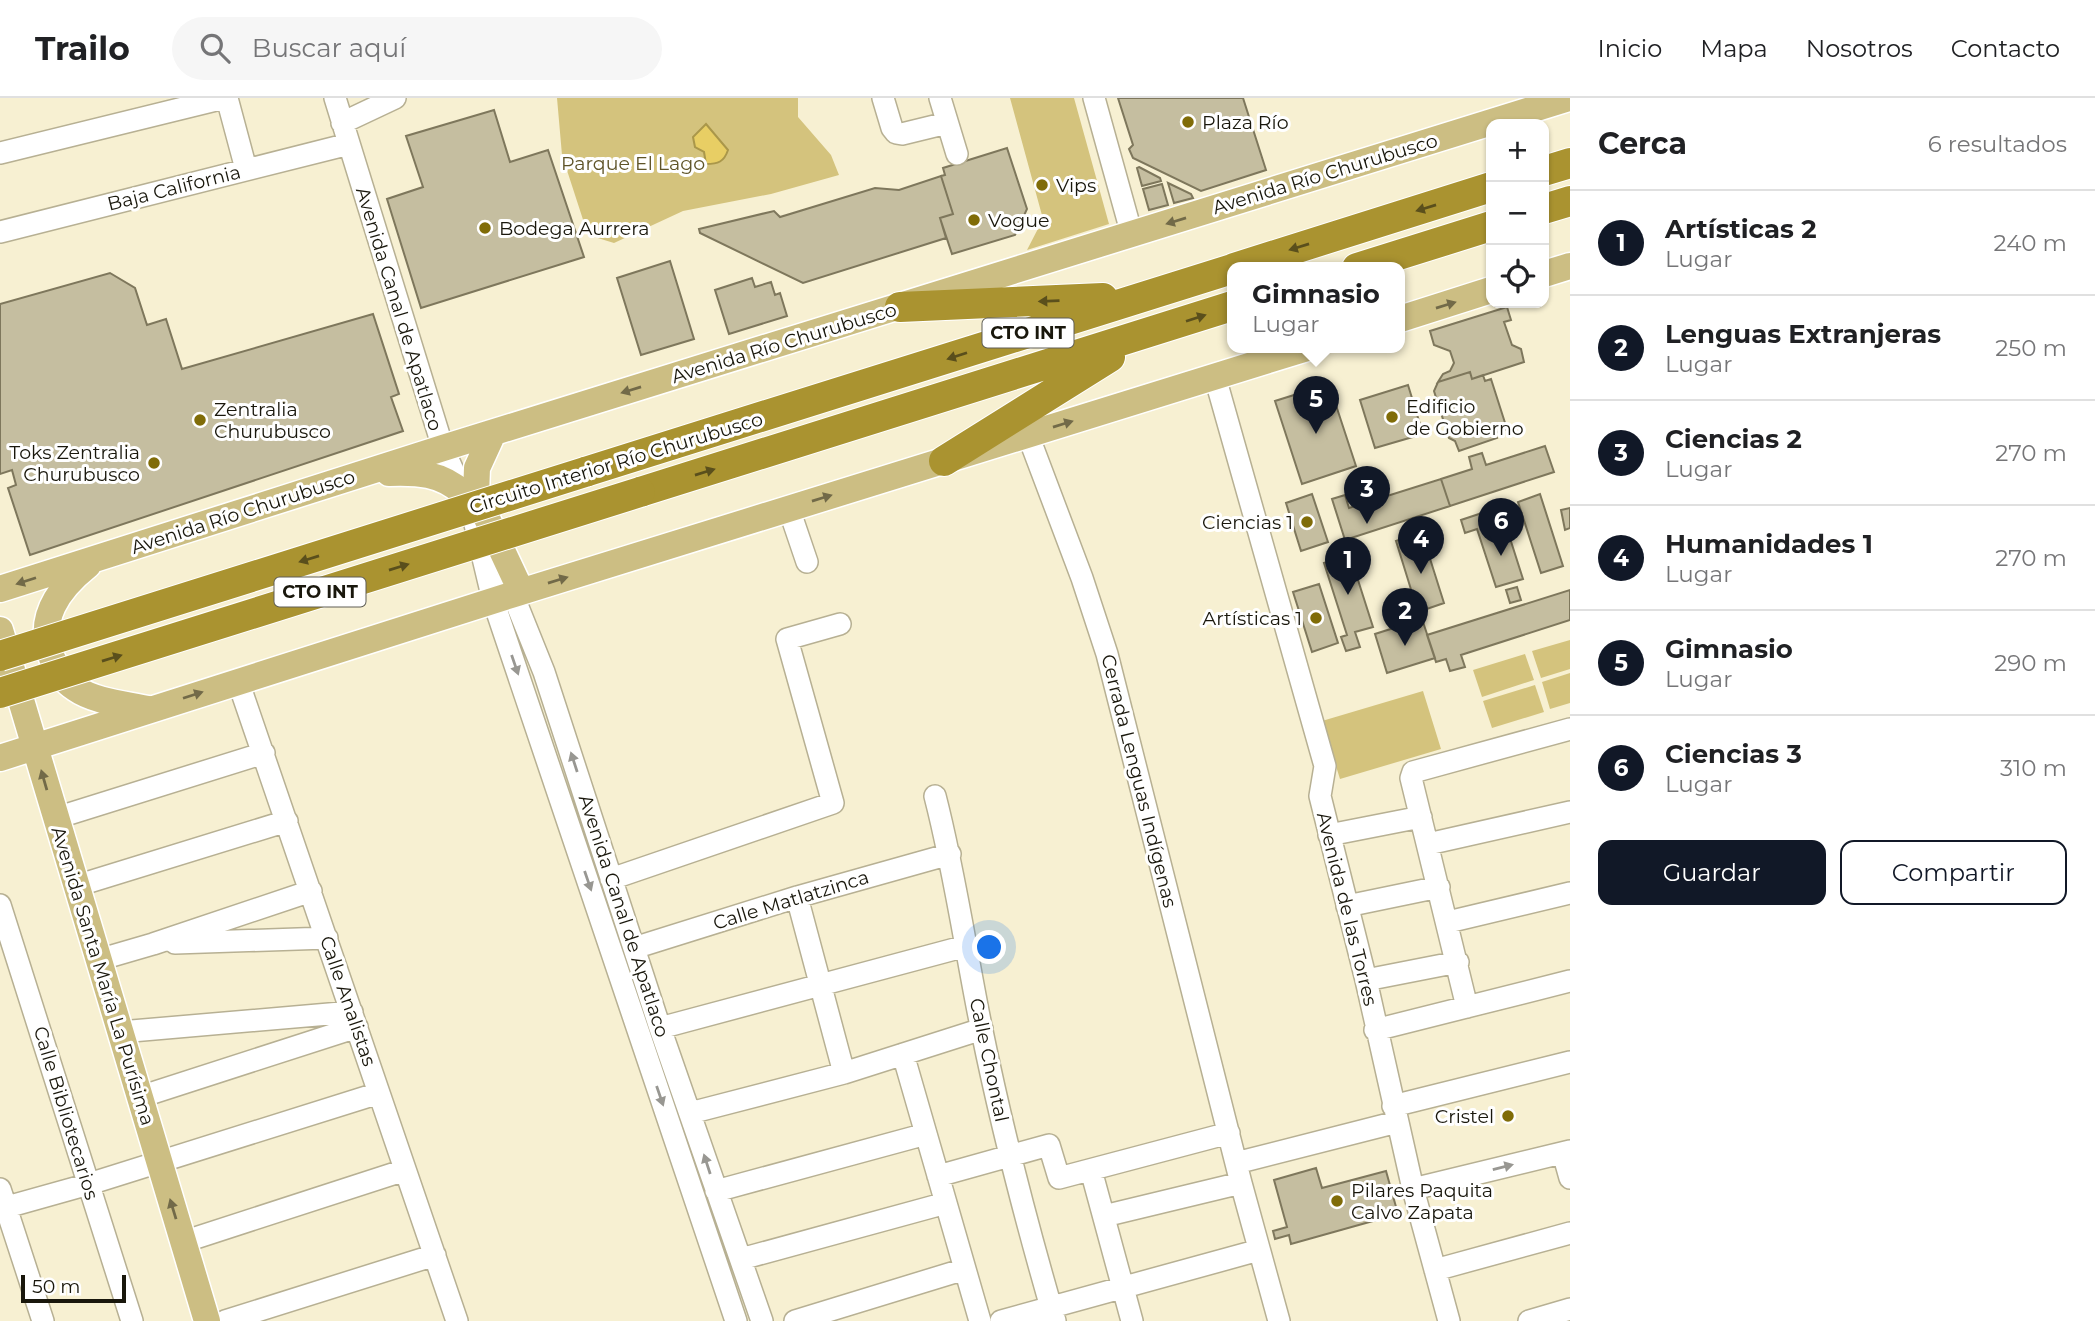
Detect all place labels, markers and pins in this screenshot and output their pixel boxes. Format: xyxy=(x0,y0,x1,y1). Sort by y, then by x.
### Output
place label: Plaza Río xyxy=(1202,111,1289,134)
marker: Plaza Río xyxy=(1180,114,1196,130)
place label: Vips xyxy=(1056,174,1096,197)
marker: Vips xyxy=(1034,177,1050,193)
place label: Vogue xyxy=(988,209,1049,232)
marker: Vogue xyxy=(966,212,982,228)
place label: Bodega Aurrera xyxy=(499,217,649,240)
marker: Bodega Aurrera xyxy=(477,220,493,236)
pin: 5 xyxy=(1293,376,1339,434)
place label: Edificio de Gobierno xyxy=(1406,395,1524,440)
place label: Zentralia Churubusco xyxy=(214,398,331,443)
marker: Edificio de Gobierno xyxy=(1384,409,1400,425)
marker: Zentralia Churubusco xyxy=(192,412,208,428)
place label: Toks Zentralia Churubusco xyxy=(9,441,140,486)
marker: Toks Zentralia Churubusco xyxy=(146,455,162,471)
pin: 3 xyxy=(1344,466,1390,524)
pin: 6 xyxy=(1478,498,1524,556)
place label: Ciencias 1 xyxy=(1202,511,1293,534)
marker: Ciencias 1 xyxy=(1299,514,1315,530)
pin: 4 xyxy=(1398,516,1444,574)
pin: 1 xyxy=(1325,537,1371,595)
pin: 2 xyxy=(1382,588,1428,646)
place label: Artísticas 1 xyxy=(1203,607,1302,630)
marker: Artísticas 1 xyxy=(1308,610,1324,626)
place label: Cristel xyxy=(1435,1105,1494,1128)
marker: Cristel xyxy=(1500,1108,1516,1124)
place label: Pilares Paquita Calvo Zapata xyxy=(1351,1179,1493,1224)
marker: Pilares Paquita Calvo Zapata xyxy=(1329,1193,1345,1209)

